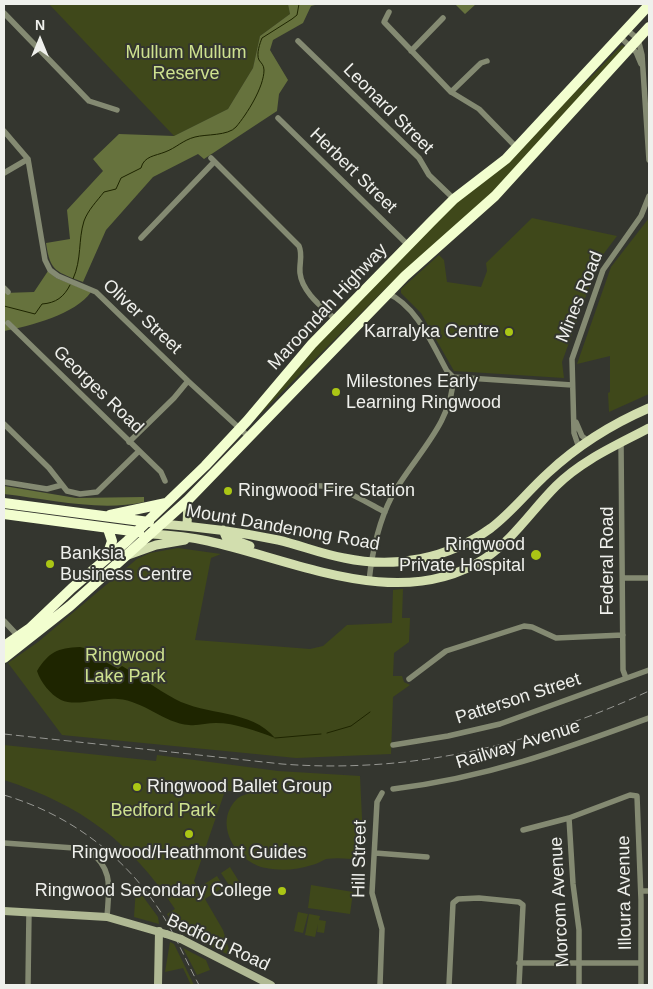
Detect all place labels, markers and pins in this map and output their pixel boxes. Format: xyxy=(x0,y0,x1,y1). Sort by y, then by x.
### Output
place label: Karralyka Centre xyxy=(364,321,499,343)
marker: Karralyka Centre xyxy=(503,326,515,338)
place label: Milestones Early Learning Ringwood xyxy=(346,371,501,414)
marker: Milestones Early Learning Ringwood xyxy=(330,386,342,398)
place label: Ringwood Fire Station xyxy=(238,480,415,502)
marker: Ringwood Fire Station xyxy=(222,485,234,497)
place label: Ringwood Private Hospital xyxy=(399,534,525,576)
place label: Banksia Business Centre xyxy=(60,543,192,586)
marker: Ringwood Private Hospital xyxy=(529,548,543,562)
marker: Banksia Business Centre xyxy=(44,558,56,570)
place label: Ringwood Ballet Group xyxy=(147,776,332,798)
marker: Ringwood Ballet Group xyxy=(131,781,143,793)
marker: Ringwood/Heathmont Guides xyxy=(183,828,195,840)
place label: Ringwood/Heathmont Guides xyxy=(71,842,307,864)
place label: Ringwood Secondary College xyxy=(35,880,272,902)
marker: Ringwood Secondary College xyxy=(276,885,288,897)

